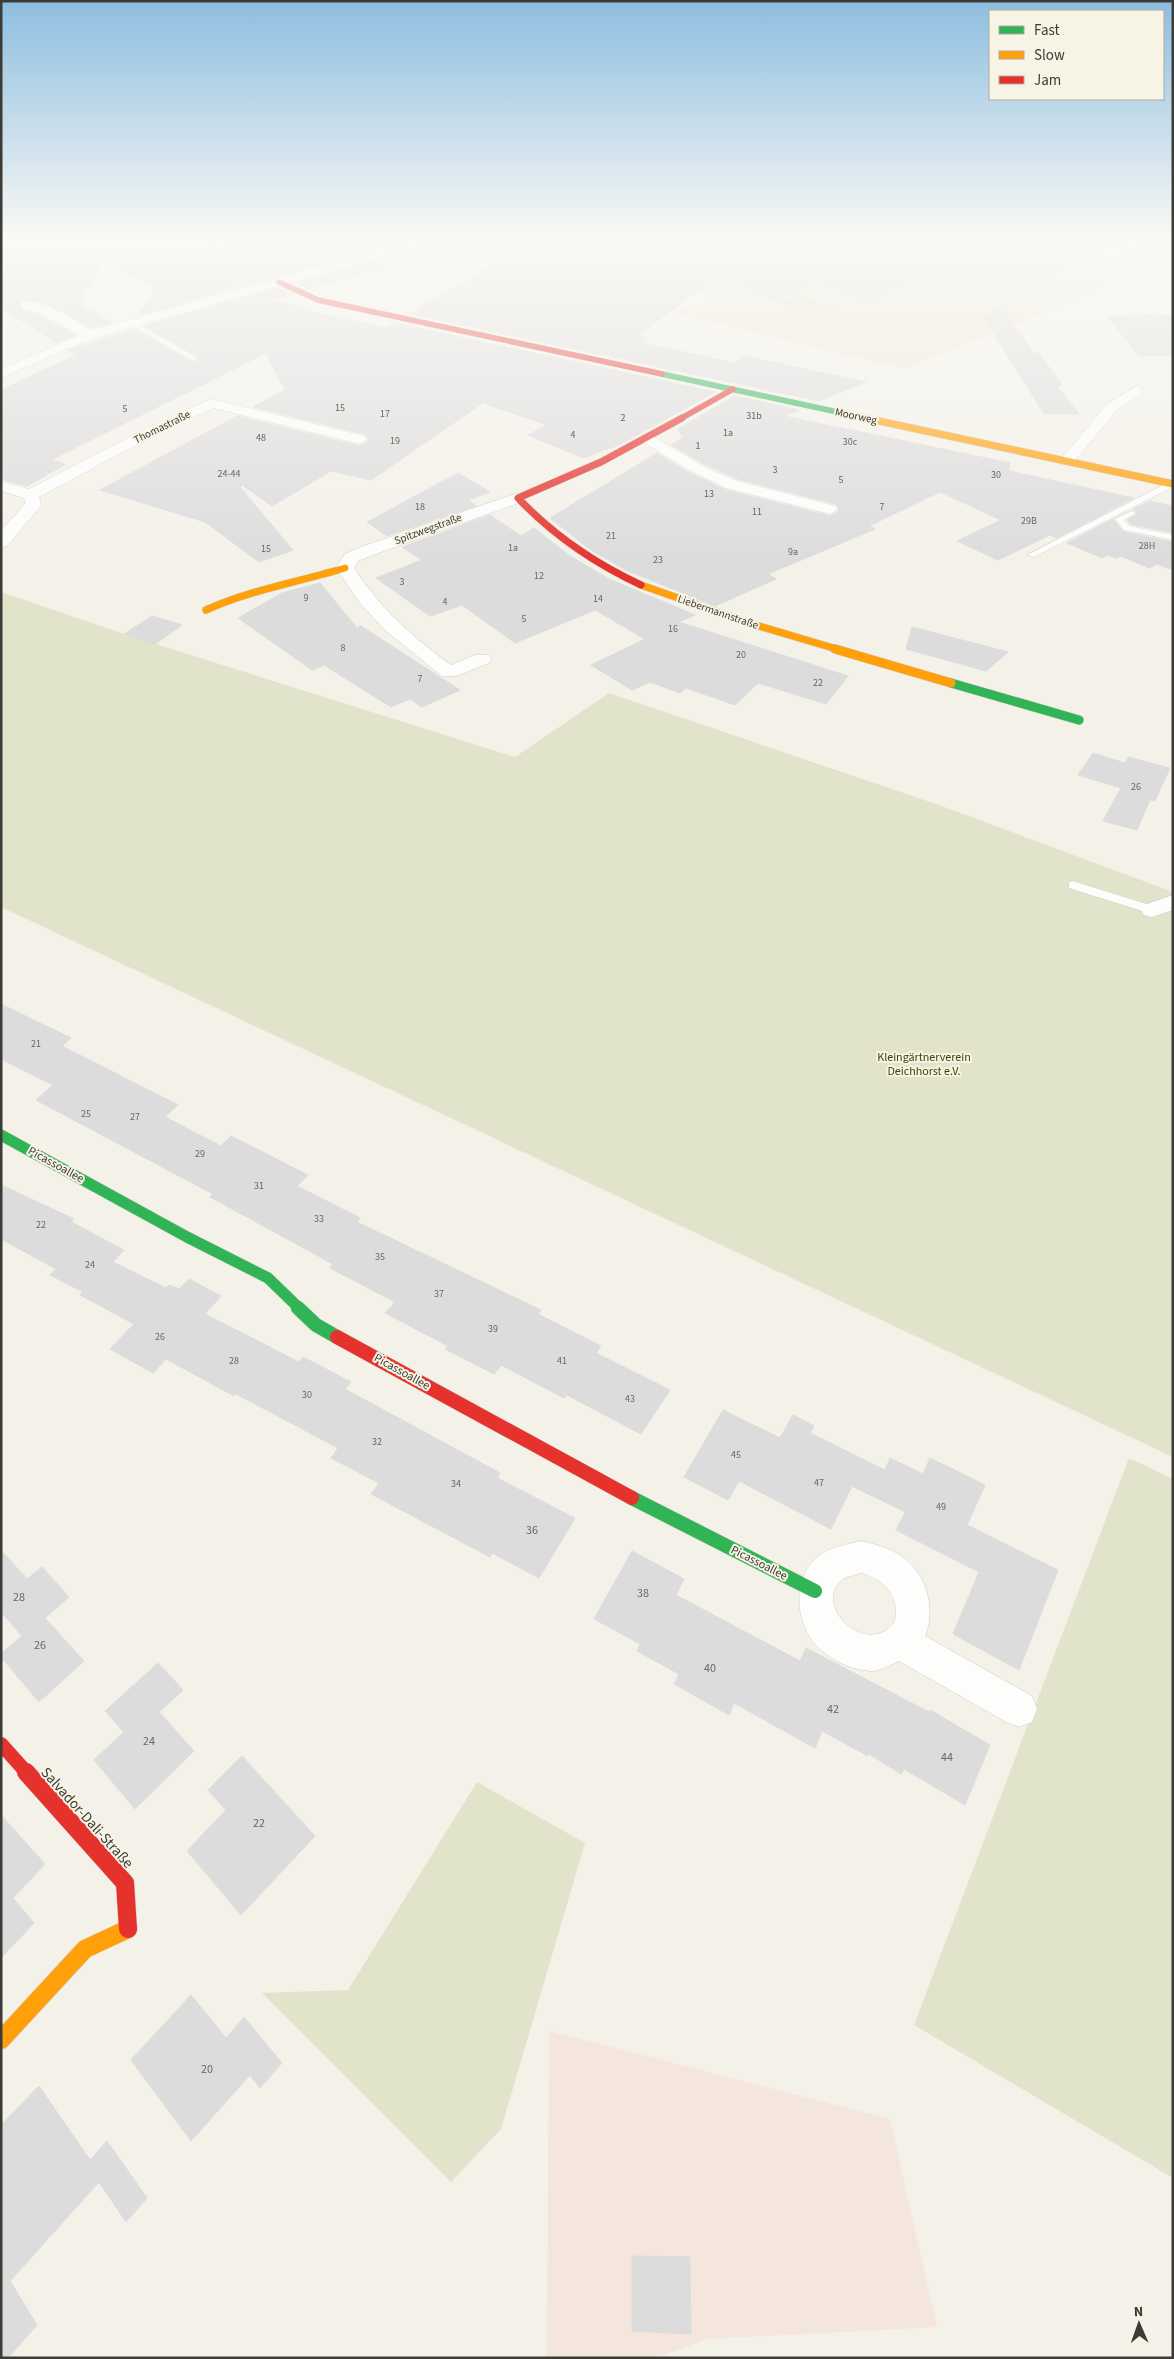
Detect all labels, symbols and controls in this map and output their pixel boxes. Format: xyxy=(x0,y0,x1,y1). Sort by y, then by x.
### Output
legend xyxy=(989,10,1164,100)
text: Fast xyxy=(1034,20,1060,41)
text: Slow xyxy=(1034,45,1065,66)
text: Jam xyxy=(1034,70,1061,91)
house number: 15 xyxy=(335,401,345,415)
house number: 5 xyxy=(123,402,128,416)
street label: Moorweg xyxy=(834,404,879,428)
street label: Thomastraße xyxy=(131,407,193,447)
house number: 17 xyxy=(380,407,390,421)
house number: 31b xyxy=(746,409,762,423)
house number: 2 xyxy=(621,411,626,425)
house number: 1a xyxy=(723,426,733,440)
house number: 4 xyxy=(571,428,576,442)
house number: 48 xyxy=(256,431,266,445)
house number: 19 xyxy=(390,434,400,448)
house number: 30c xyxy=(843,435,858,449)
house number: 1 xyxy=(696,439,701,453)
house number: 3 xyxy=(773,463,778,477)
house number: 24-44 xyxy=(218,467,241,481)
house number: 30 xyxy=(991,468,1001,482)
house number: 5 xyxy=(839,473,844,487)
house number: 13 xyxy=(704,487,714,501)
house number: 18 xyxy=(415,500,425,514)
house number: 7 xyxy=(880,500,885,514)
house number: 11 xyxy=(752,505,762,519)
street label: Spitzwegstraße xyxy=(392,510,464,548)
house number: 29B xyxy=(1021,514,1037,528)
house number: 21 xyxy=(606,529,616,543)
house number: 28H xyxy=(1139,539,1155,553)
house number: 1a xyxy=(508,541,518,555)
house number: 15 xyxy=(261,542,271,556)
house number: 9a xyxy=(788,545,798,559)
house number: 23 xyxy=(653,553,663,567)
house number: 12 xyxy=(534,569,544,583)
house number: 3 xyxy=(400,575,405,589)
house number: 9 xyxy=(304,591,309,605)
street label: Liebermannstraße xyxy=(676,591,761,633)
house number: 14 xyxy=(593,592,603,606)
house number: 4 xyxy=(443,595,448,609)
house number: 5 xyxy=(522,612,527,626)
house number: 16 xyxy=(668,622,678,636)
house number: 8 xyxy=(341,641,346,655)
house number: 20 xyxy=(736,648,746,662)
house number: 7 xyxy=(418,672,423,686)
house number: 22 xyxy=(813,676,823,690)
house number: 26 xyxy=(1131,780,1141,794)
house number: 21 xyxy=(31,1037,41,1051)
park label: Kleingärtnerverein Deichhorst e.V. xyxy=(877,1049,971,1080)
house number: 25 xyxy=(81,1107,91,1121)
house number: 27 xyxy=(130,1110,140,1124)
street label: Picassoallee xyxy=(25,1143,87,1187)
house number: 29 xyxy=(195,1147,205,1161)
house number: 31 xyxy=(254,1179,264,1193)
house number: 33 xyxy=(314,1212,324,1226)
house number: 22 xyxy=(36,1218,46,1232)
house number: 35 xyxy=(375,1250,385,1264)
house number: 24 xyxy=(85,1258,95,1272)
house number: 37 xyxy=(434,1287,444,1301)
house number: 39 xyxy=(488,1322,498,1336)
house number: 26 xyxy=(155,1330,165,1344)
street label: Picassoallee xyxy=(371,1350,433,1394)
house number: 28 xyxy=(229,1354,239,1368)
house number: 41 xyxy=(557,1354,567,1368)
house number: 30 xyxy=(302,1388,312,1402)
house number: 43 xyxy=(625,1392,635,1406)
house number: 32 xyxy=(372,1435,382,1449)
house number: 45 xyxy=(731,1448,741,1462)
house number: 47 xyxy=(814,1476,824,1490)
house number: 34 xyxy=(451,1477,461,1491)
house number: 49 xyxy=(936,1500,946,1514)
house number: 36 xyxy=(526,1522,538,1539)
street label: Picassoallee xyxy=(728,1541,790,1585)
house number: 38 xyxy=(637,1585,649,1602)
house number: 28 xyxy=(13,1589,25,1606)
house number: 26 xyxy=(34,1637,46,1654)
house number: 40 xyxy=(704,1660,716,1677)
house number: 42 xyxy=(827,1701,839,1718)
house number: 24 xyxy=(143,1733,155,1750)
house number: 44 xyxy=(941,1749,953,1766)
street label: Salvador-Dali-Straße xyxy=(36,1763,138,1873)
house number: 22 xyxy=(253,1815,265,1832)
house number: 20 xyxy=(201,2061,213,2078)
north arrow xyxy=(1114,2299,1164,2349)
text: N xyxy=(1134,2302,1144,2322)

